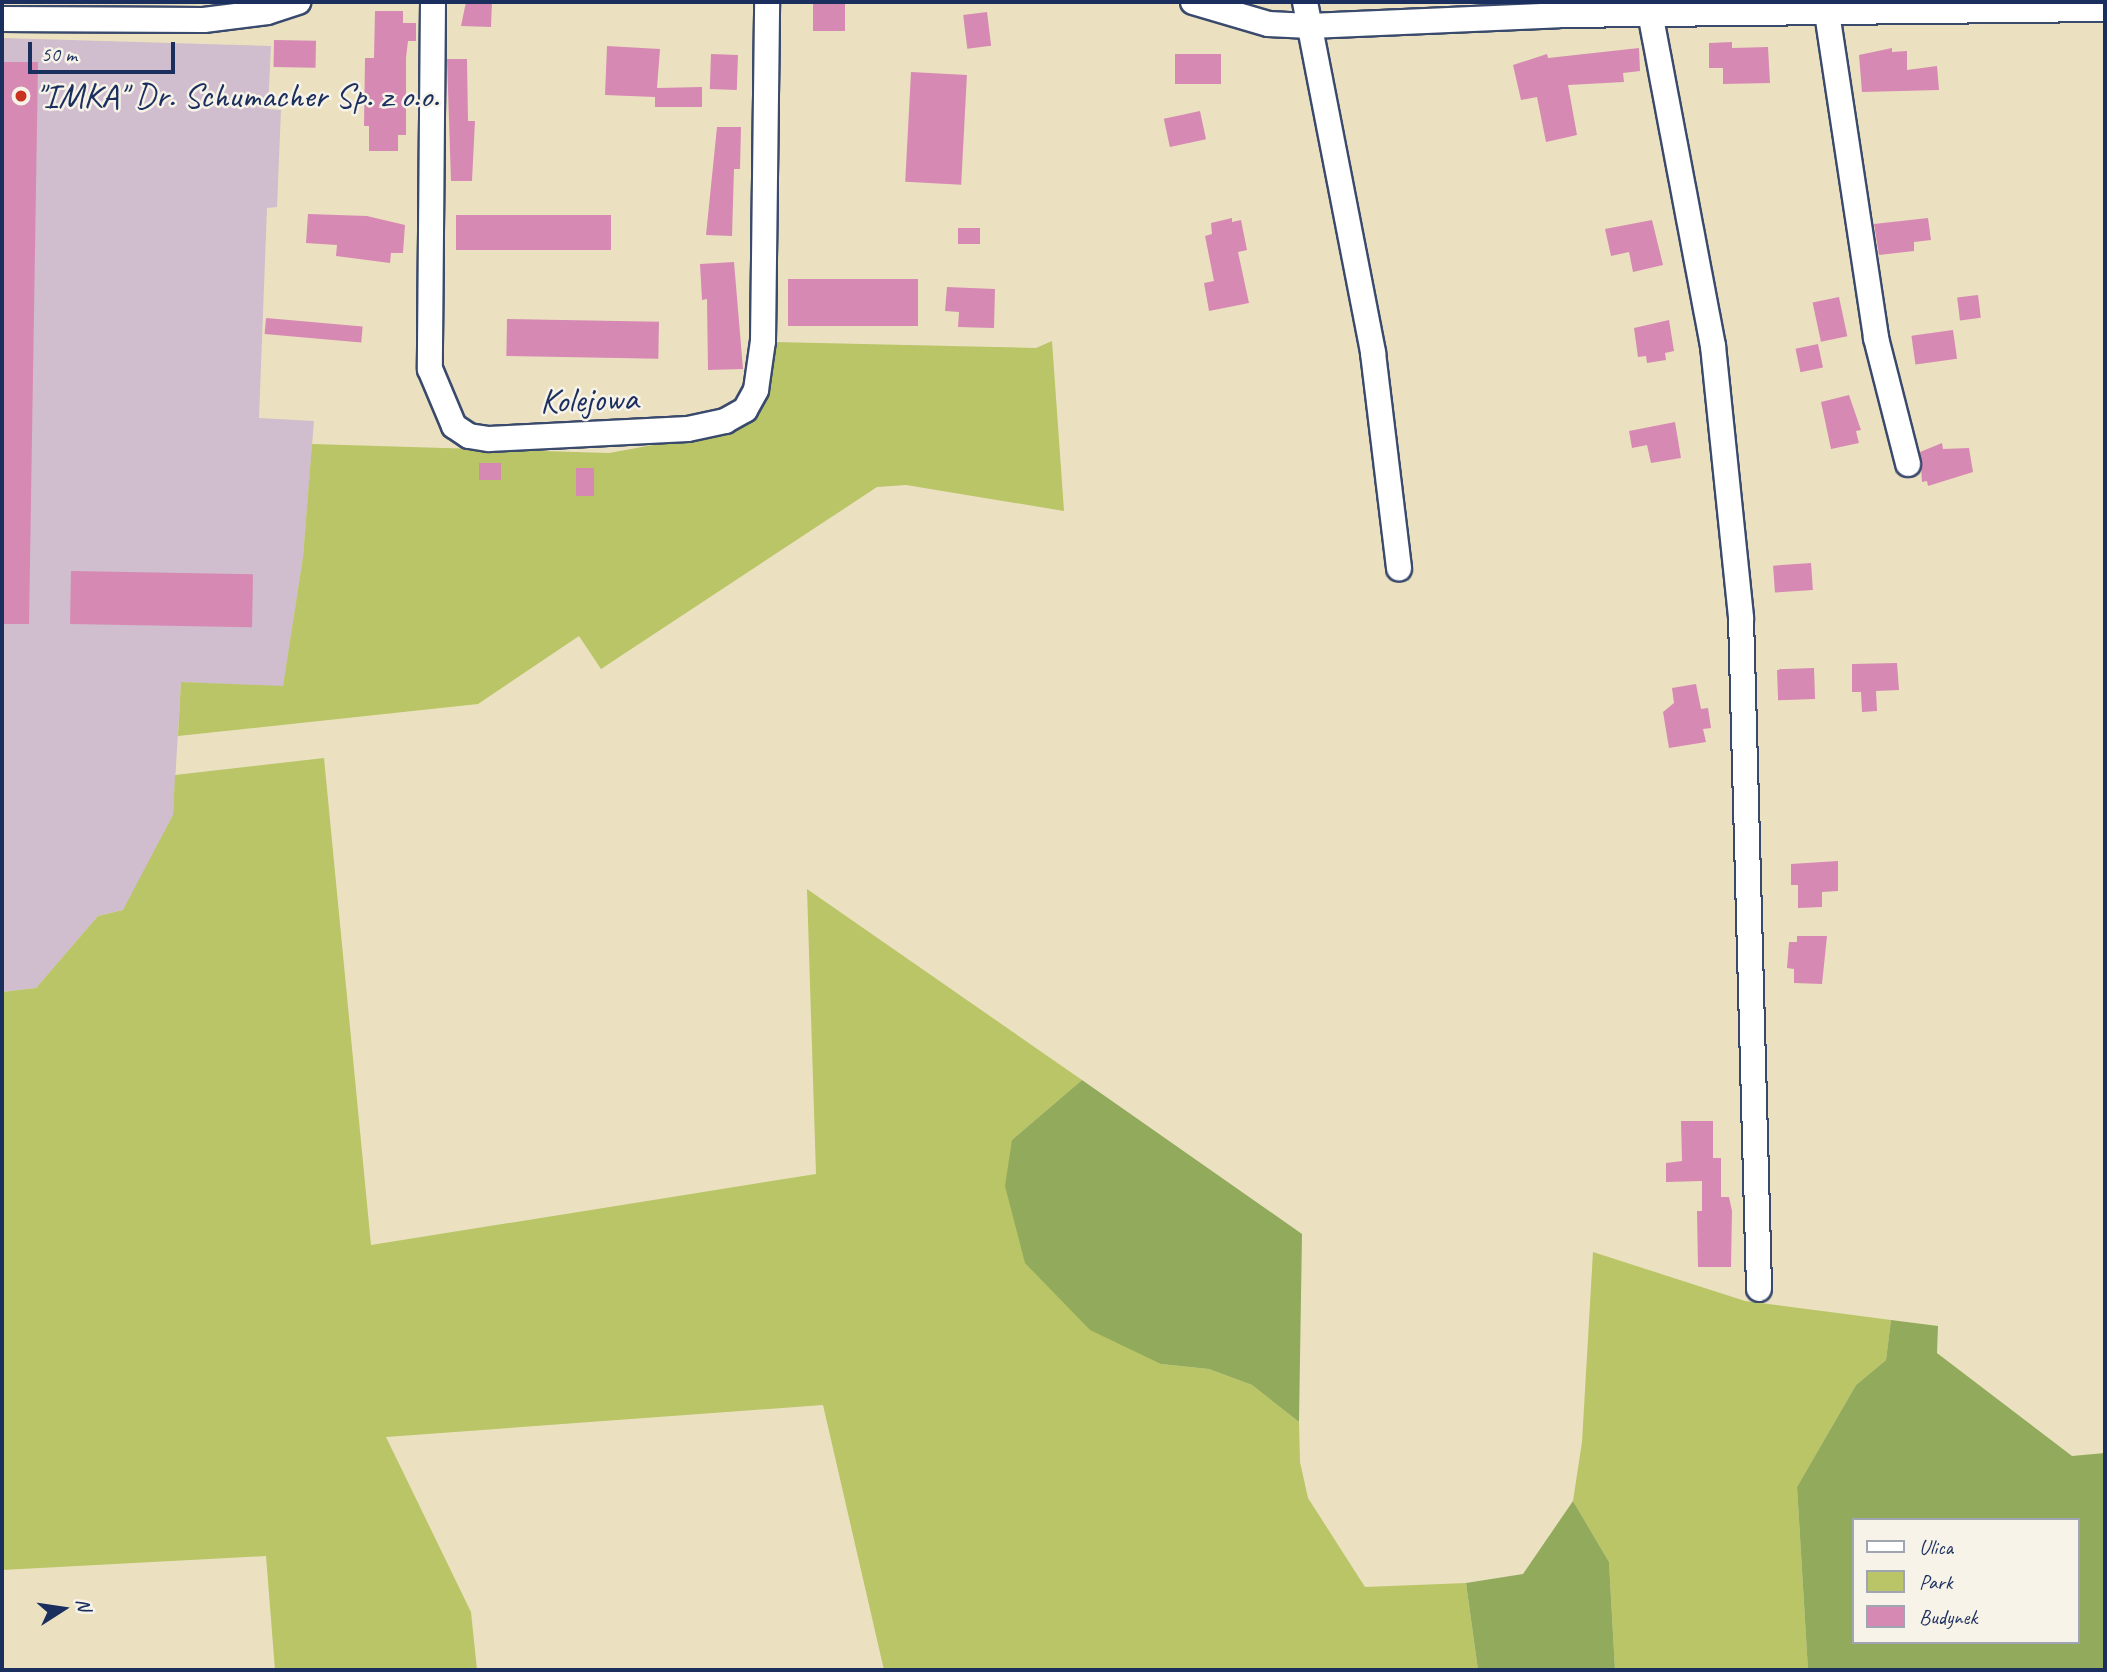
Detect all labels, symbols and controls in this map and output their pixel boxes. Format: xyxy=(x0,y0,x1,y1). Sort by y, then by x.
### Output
scale bar xyxy=(32,28,178,72)
text: 50 m xyxy=(41,41,77,67)
place label: "IMKA" Dr. Schumacher Sp. z o.o. xyxy=(35,75,439,117)
marker: "IMKA" Dr. Schumacher Sp. z o.o. xyxy=(13,88,29,104)
street label: Kolejowa xyxy=(539,377,639,423)
legend xyxy=(1852,1518,2079,1644)
text: Ulica xyxy=(1919,1534,1953,1560)
text: Park xyxy=(1919,1569,1952,1595)
north arrow xyxy=(28,1574,98,1644)
text: N xyxy=(71,1596,97,1613)
text: Budynek xyxy=(1919,1604,1977,1630)

